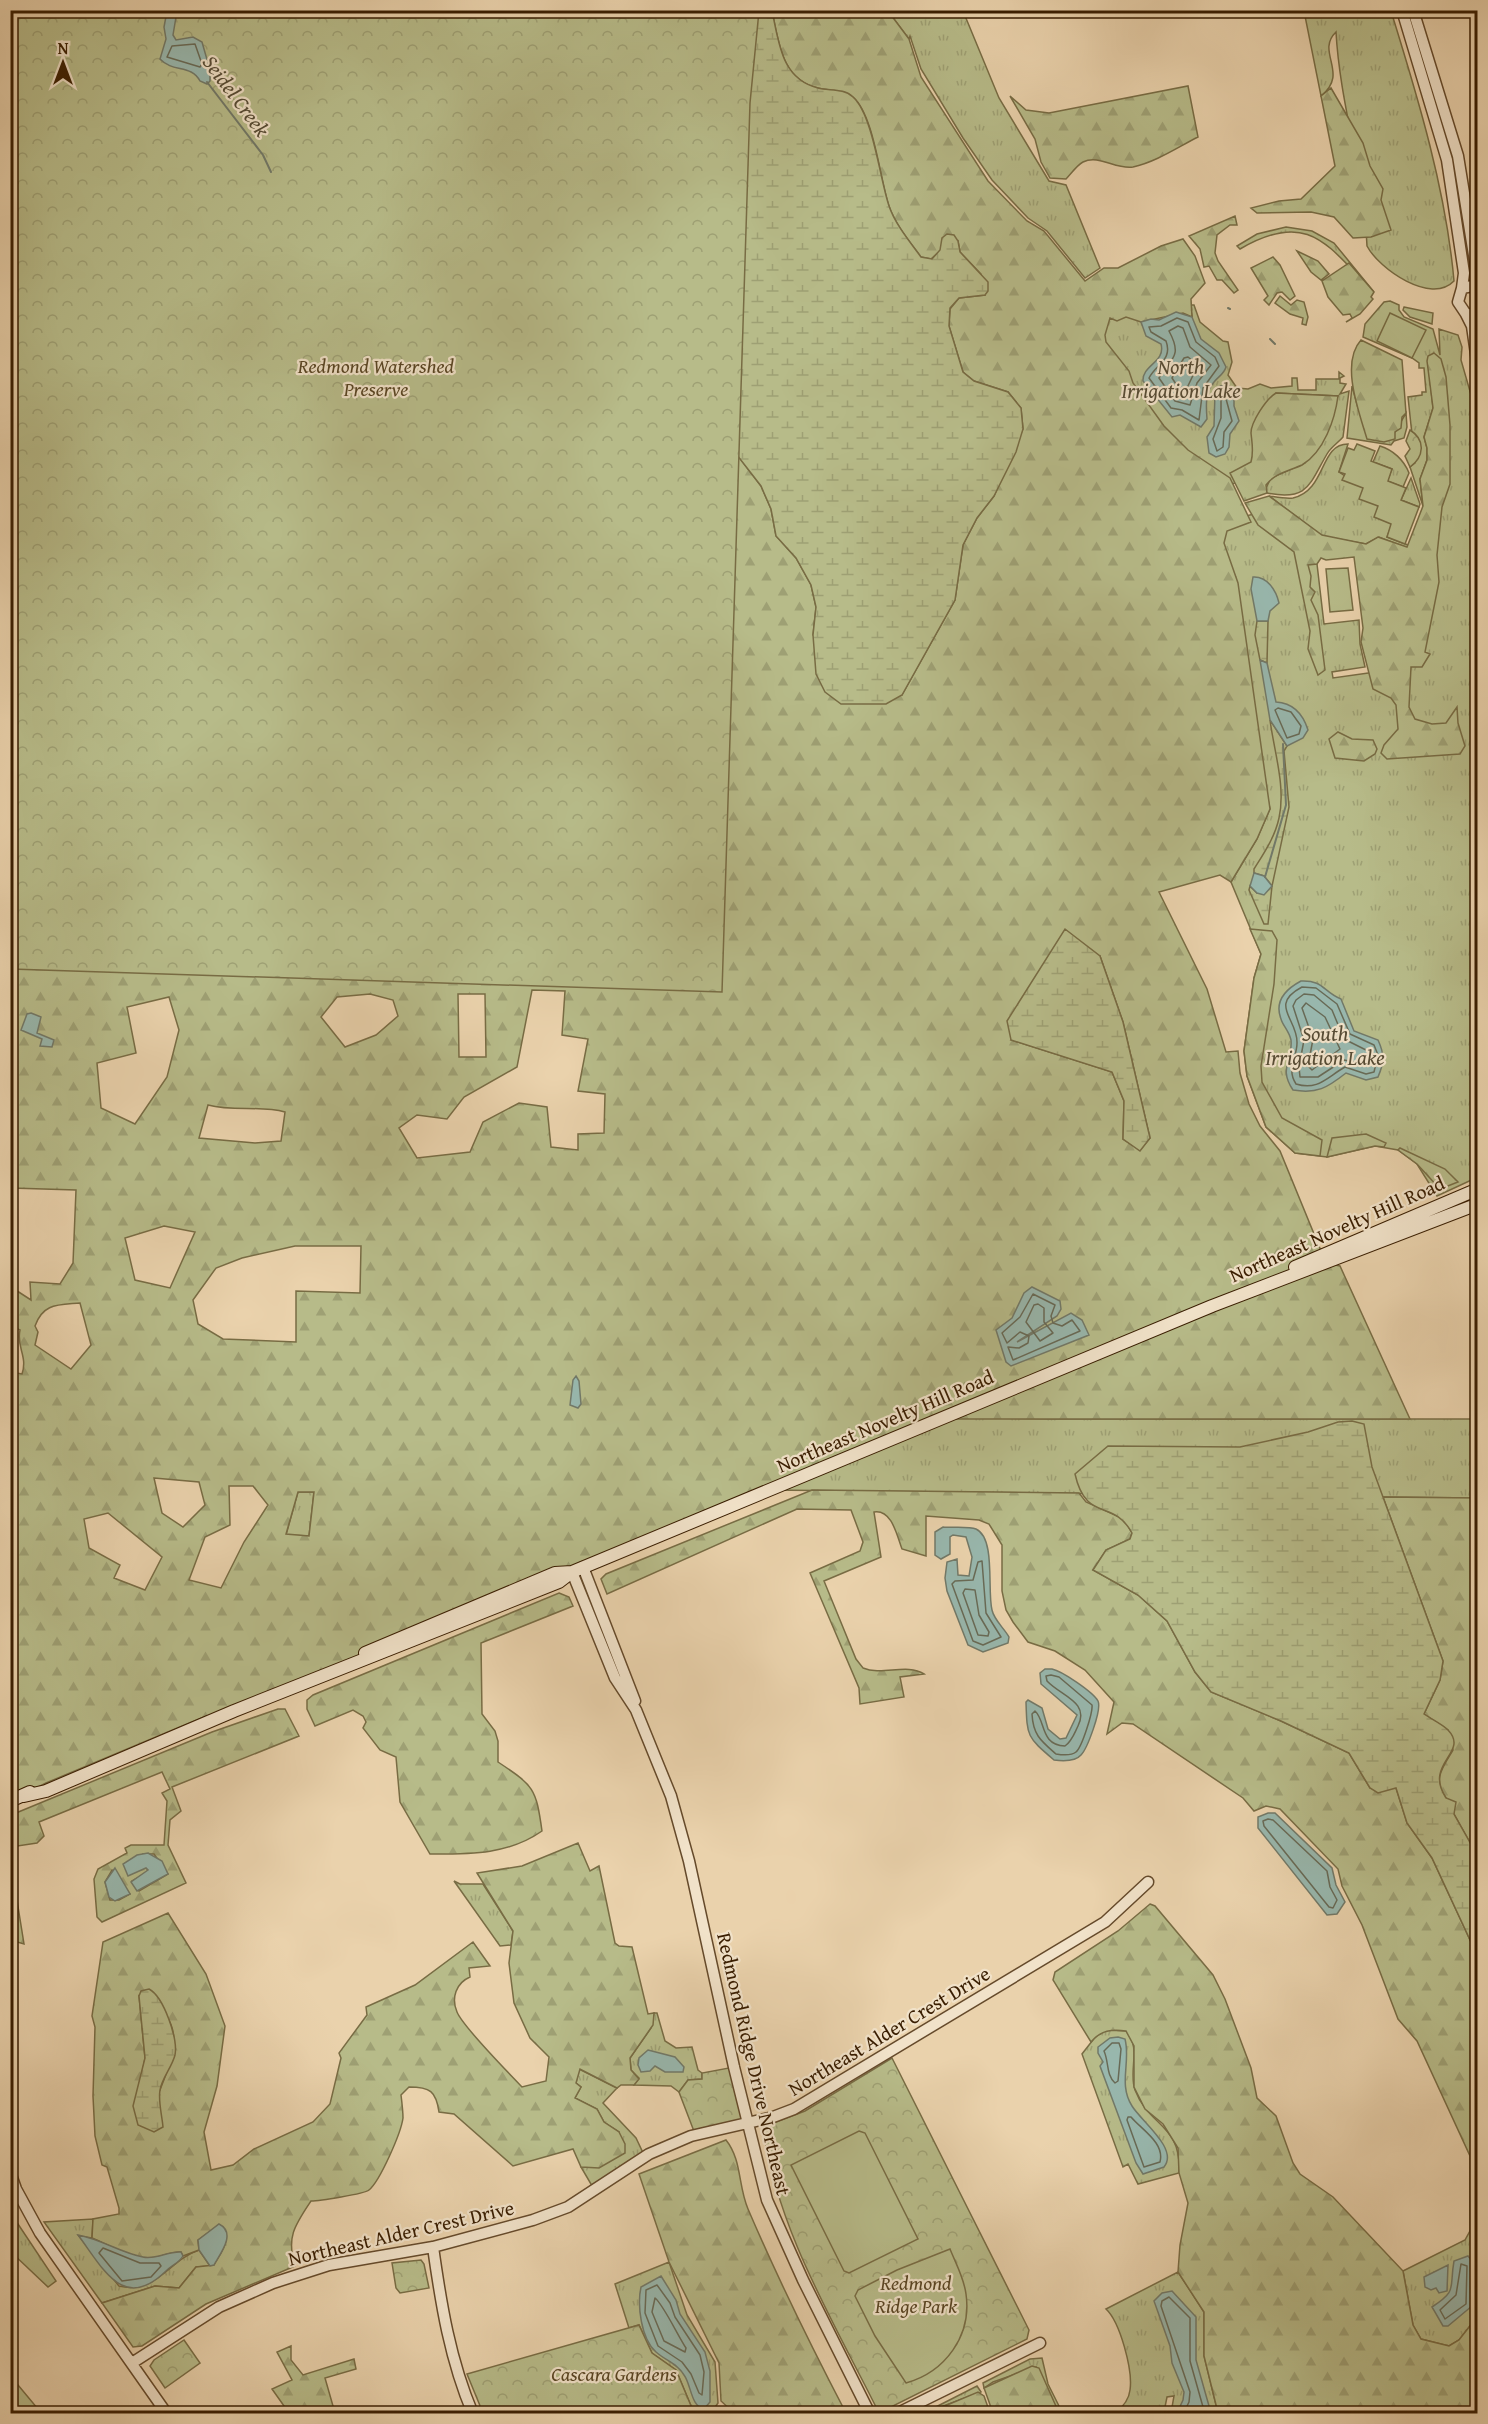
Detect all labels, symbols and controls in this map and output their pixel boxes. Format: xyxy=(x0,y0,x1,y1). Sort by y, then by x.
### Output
north arrow xyxy=(33,33,93,93)
text: N xyxy=(58,36,69,60)
water label: Seidel Creek xyxy=(195,48,278,143)
park label: Redmond Watershed Preserve xyxy=(297,351,455,403)
water label: North Irrigation Lake xyxy=(1121,351,1241,406)
water label: South Irrigation Lake xyxy=(1265,1018,1385,1073)
street label: Northeast Novelty Hill Road xyxy=(1224,1168,1450,1289)
street label: Northeast Novelty Hill Road xyxy=(772,1362,998,1479)
street label: Redmond Ridge Drive Northeast xyxy=(710,1930,799,2198)
street label: Northeast Alder Crest Drive xyxy=(782,1959,995,2102)
street label: Northeast Alder Crest Drive xyxy=(285,2192,517,2273)
park label: Redmond Ridge Park xyxy=(874,2268,958,2320)
park label: Cascara Gardens xyxy=(551,2359,678,2388)

